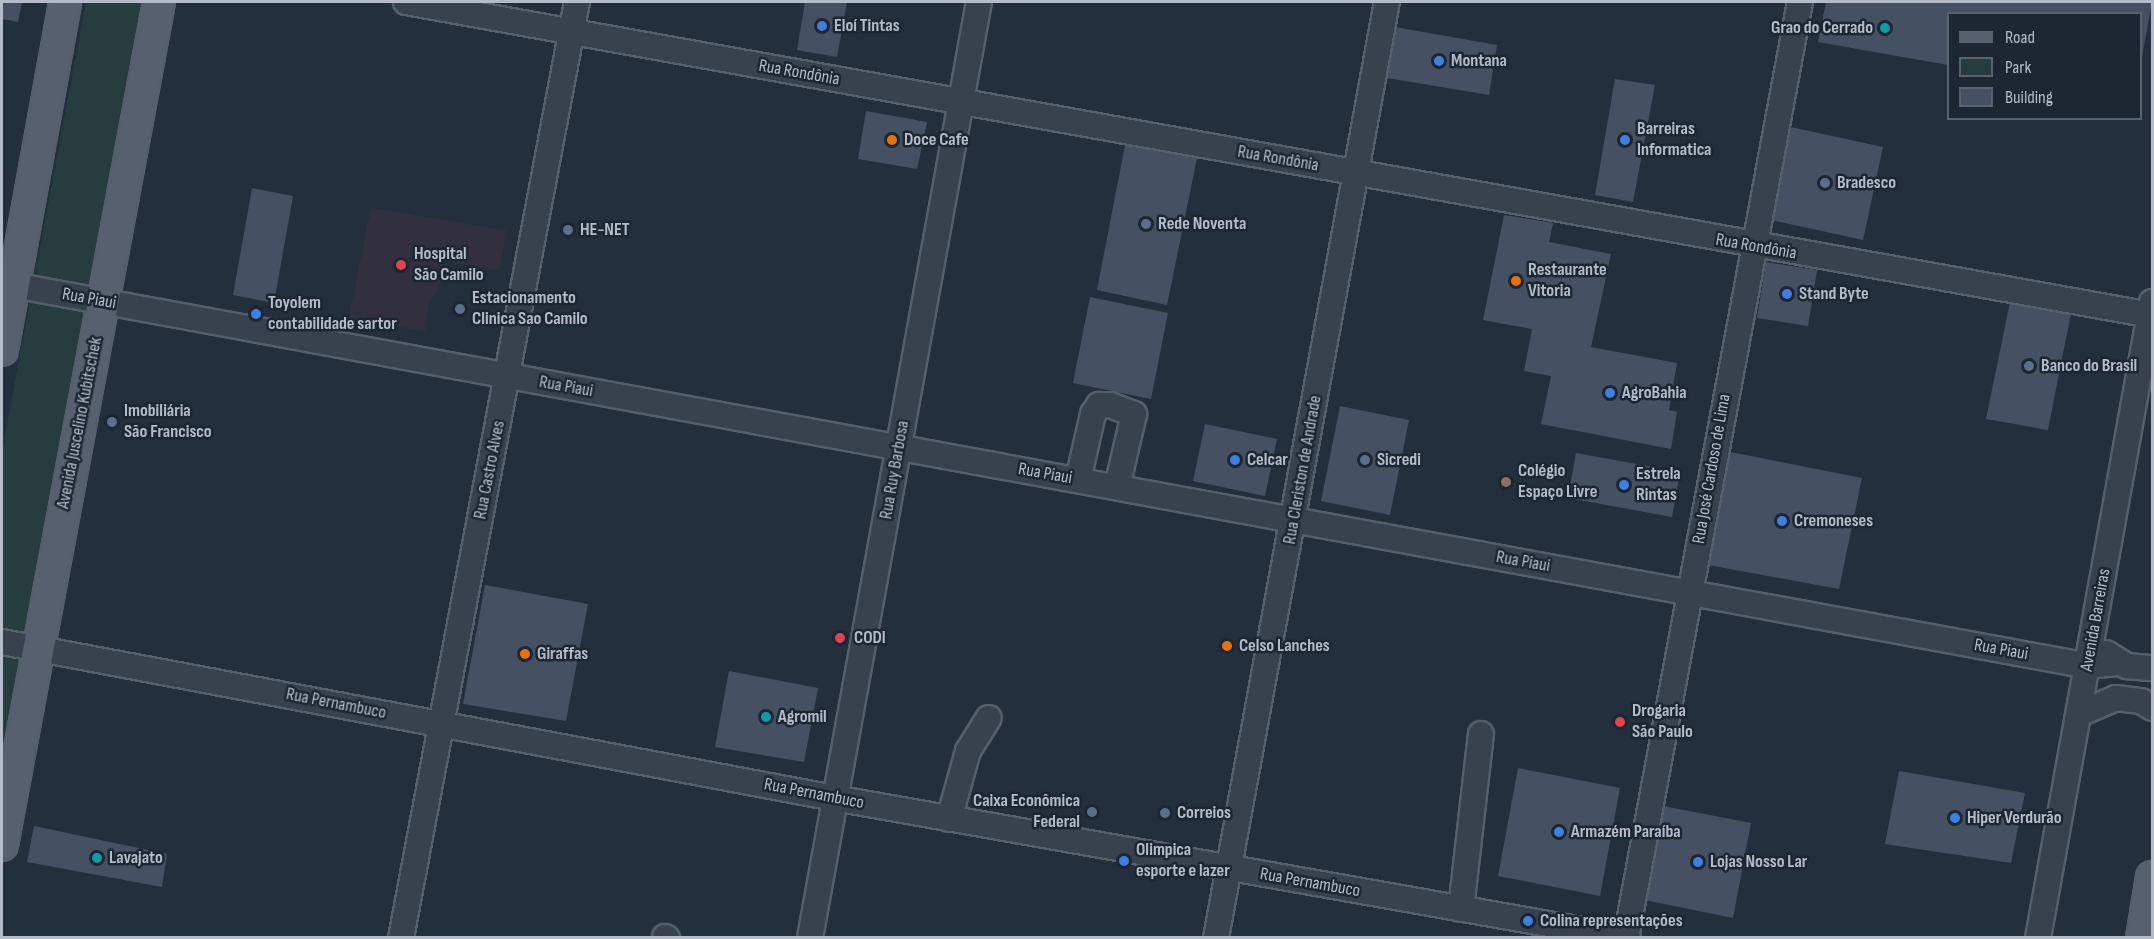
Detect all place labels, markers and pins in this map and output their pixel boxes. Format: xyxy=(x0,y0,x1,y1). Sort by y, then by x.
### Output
place label: Eloí Tintas xyxy=(834,15,900,37)
place label: Grao do Cerrado xyxy=(1771,17,1873,39)
marker: Eloí Tintas xyxy=(815,19,829,33)
marker: Grao do Cerrado xyxy=(1878,21,1892,35)
place label: Montana xyxy=(1451,50,1507,72)
marker: Montana xyxy=(1432,54,1446,68)
place label: Barreiras Informatica xyxy=(1637,119,1711,162)
place label: Doce Cafe xyxy=(904,129,969,151)
marker: Doce Cafe xyxy=(885,133,899,147)
marker: Barreiras Informatica xyxy=(1618,133,1632,147)
place label: Bradesco xyxy=(1837,172,1896,194)
marker: Bradesco xyxy=(1818,176,1832,190)
place label: Rede Noventa xyxy=(1158,213,1246,235)
marker: Rede Noventa xyxy=(1139,217,1153,231)
place label: HE-NET xyxy=(580,219,630,241)
marker: HE-NET xyxy=(561,223,575,237)
place label: Hospital São Camilo xyxy=(414,244,484,286)
marker: Hospital São Camilo xyxy=(392,256,410,274)
place label: Restaurante Vitoria xyxy=(1528,260,1607,302)
marker: Restaurante Vitoria xyxy=(1509,274,1523,288)
place label: Stand Byte xyxy=(1799,283,1869,305)
marker: Stand Byte xyxy=(1780,287,1794,301)
place label: Estacionamento Clinica Sao Camilo xyxy=(472,288,588,330)
place label: Toyolem contabilidade sartor xyxy=(268,293,397,336)
marker: Estacionamento Clinica Sao Camilo xyxy=(453,302,467,316)
marker: Toyolem contabilidade sartor xyxy=(249,307,263,321)
place label: Banco do Brasil xyxy=(2041,355,2137,377)
marker: Banco do Brasil xyxy=(2022,359,2036,373)
place label: AgroBahia xyxy=(1622,382,1687,404)
marker: AgroBahia xyxy=(1603,386,1617,400)
place label: Imobiliária São Francisco xyxy=(124,401,212,444)
marker: Imobiliária São Francisco xyxy=(105,415,119,429)
place label: Celcar xyxy=(1247,449,1288,471)
place label: Sicredi xyxy=(1377,449,1421,471)
marker: Celcar xyxy=(1228,453,1242,467)
marker: Sicredi xyxy=(1358,453,1372,467)
place label: Colégio Espaço Livre xyxy=(1518,461,1597,504)
place label: Estrela Rintas xyxy=(1636,464,1681,506)
marker: Colégio Espaço Livre xyxy=(1499,475,1513,489)
marker: Estrela Rintas xyxy=(1617,478,1631,492)
place label: Cremoneses xyxy=(1794,510,1873,532)
marker: Cremoneses xyxy=(1775,514,1789,528)
place label: CODI xyxy=(854,627,886,649)
marker: CODI xyxy=(831,629,849,647)
place label: Celso Lanches xyxy=(1239,635,1330,657)
marker: Celso Lanches xyxy=(1220,639,1234,653)
place label: Giraffas xyxy=(537,643,588,665)
marker: Giraffas xyxy=(518,647,532,661)
place label: Drogaria São Paulo xyxy=(1632,701,1693,744)
place label: Agromil xyxy=(778,706,827,728)
marker: Agromil xyxy=(759,710,773,724)
marker: Drogaria São Paulo xyxy=(1613,715,1627,729)
place label: Caixa Econômica Federal xyxy=(973,791,1080,834)
place label: Correios xyxy=(1177,802,1231,824)
marker: Caixa Econômica Federal xyxy=(1085,805,1099,819)
marker: Correios xyxy=(1158,806,1172,820)
place label: Hiper Verdurão xyxy=(1967,807,2062,829)
marker: Hiper Verdurão xyxy=(1948,811,1962,825)
place label: Armazém Paraíba xyxy=(1571,821,1681,843)
marker: Armazém Paraíba xyxy=(1552,825,1566,839)
place label: Olimpica esporte e lazer xyxy=(1136,840,1230,882)
place label: Lavajato xyxy=(109,847,163,869)
marker: Lavajato xyxy=(90,851,104,865)
place label: Lojas Nosso Lar xyxy=(1710,851,1807,873)
marker: Olimpica esporte e lazer xyxy=(1117,854,1131,868)
marker: Lojas Nosso Lar xyxy=(1691,855,1705,869)
place label: Colina representações xyxy=(1540,910,1683,932)
marker: Colina representações xyxy=(1521,914,1535,928)

